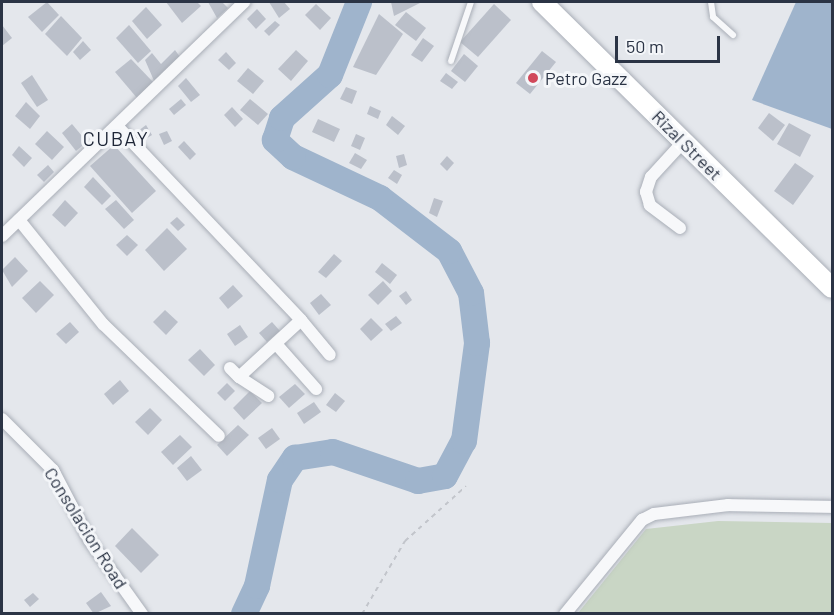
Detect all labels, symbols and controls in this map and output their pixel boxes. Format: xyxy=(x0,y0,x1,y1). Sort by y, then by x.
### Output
scale bar xyxy=(618,24,723,62)
text: 50 m xyxy=(626,35,664,57)
place label: Petro Gazz xyxy=(545,67,627,89)
marker: Petro Gazz xyxy=(526,71,540,85)
street label: Rizal Street xyxy=(648,106,726,184)
district label: CUBAY xyxy=(83,126,149,150)
street label: Consolacion Road xyxy=(40,463,132,593)

